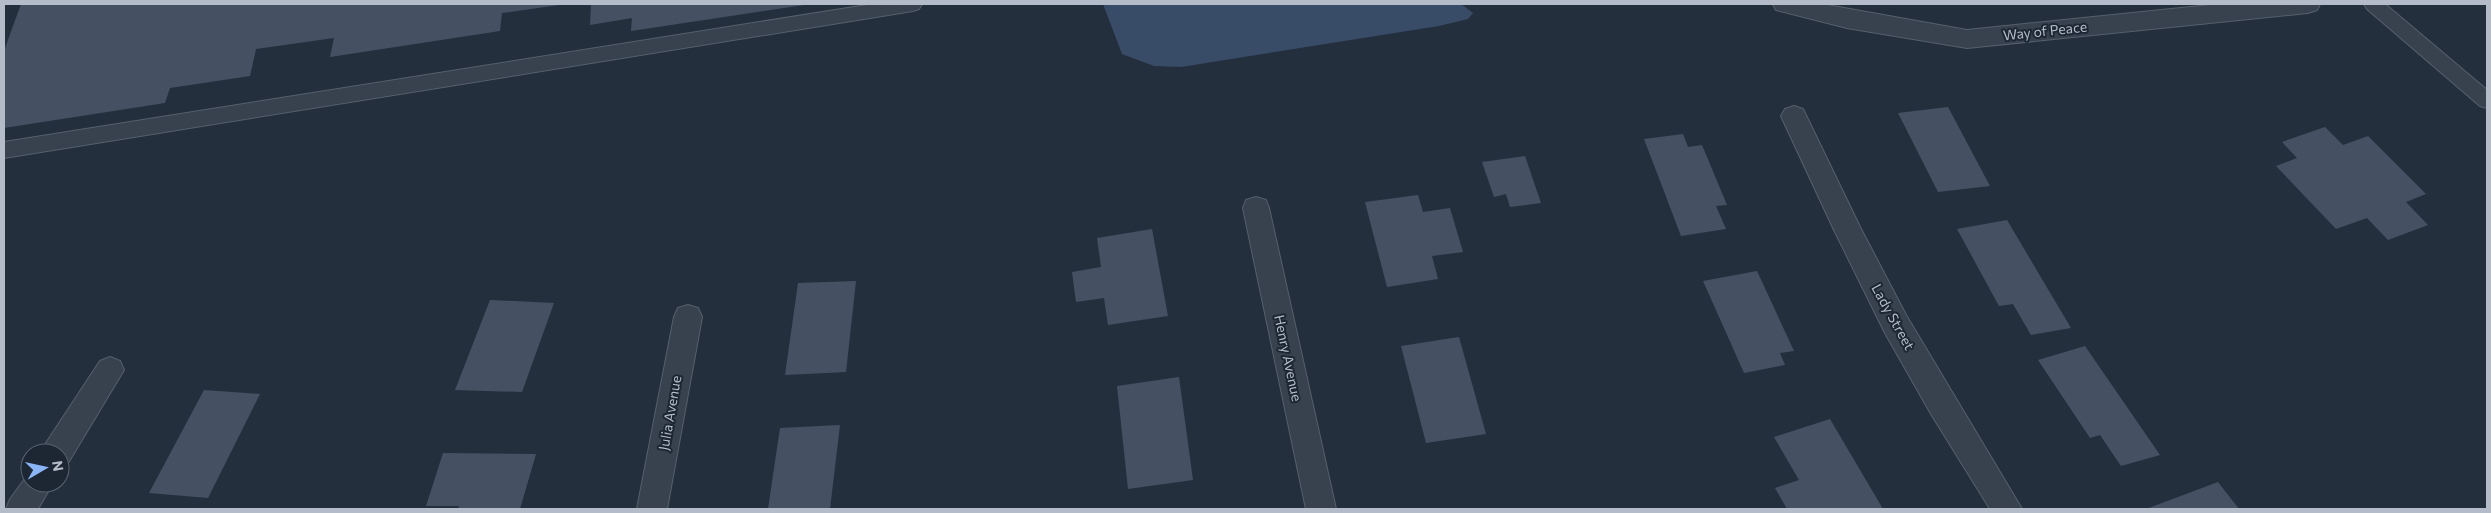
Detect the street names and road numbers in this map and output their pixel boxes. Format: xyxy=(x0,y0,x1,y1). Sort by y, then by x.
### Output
street label: Way of Peace xyxy=(2002,18,2088,43)
street label: Lady Street xyxy=(1868,281,1919,353)
street label: Henry Avenue xyxy=(1271,313,1306,403)
street label: Julia Avenue xyxy=(655,374,684,452)

